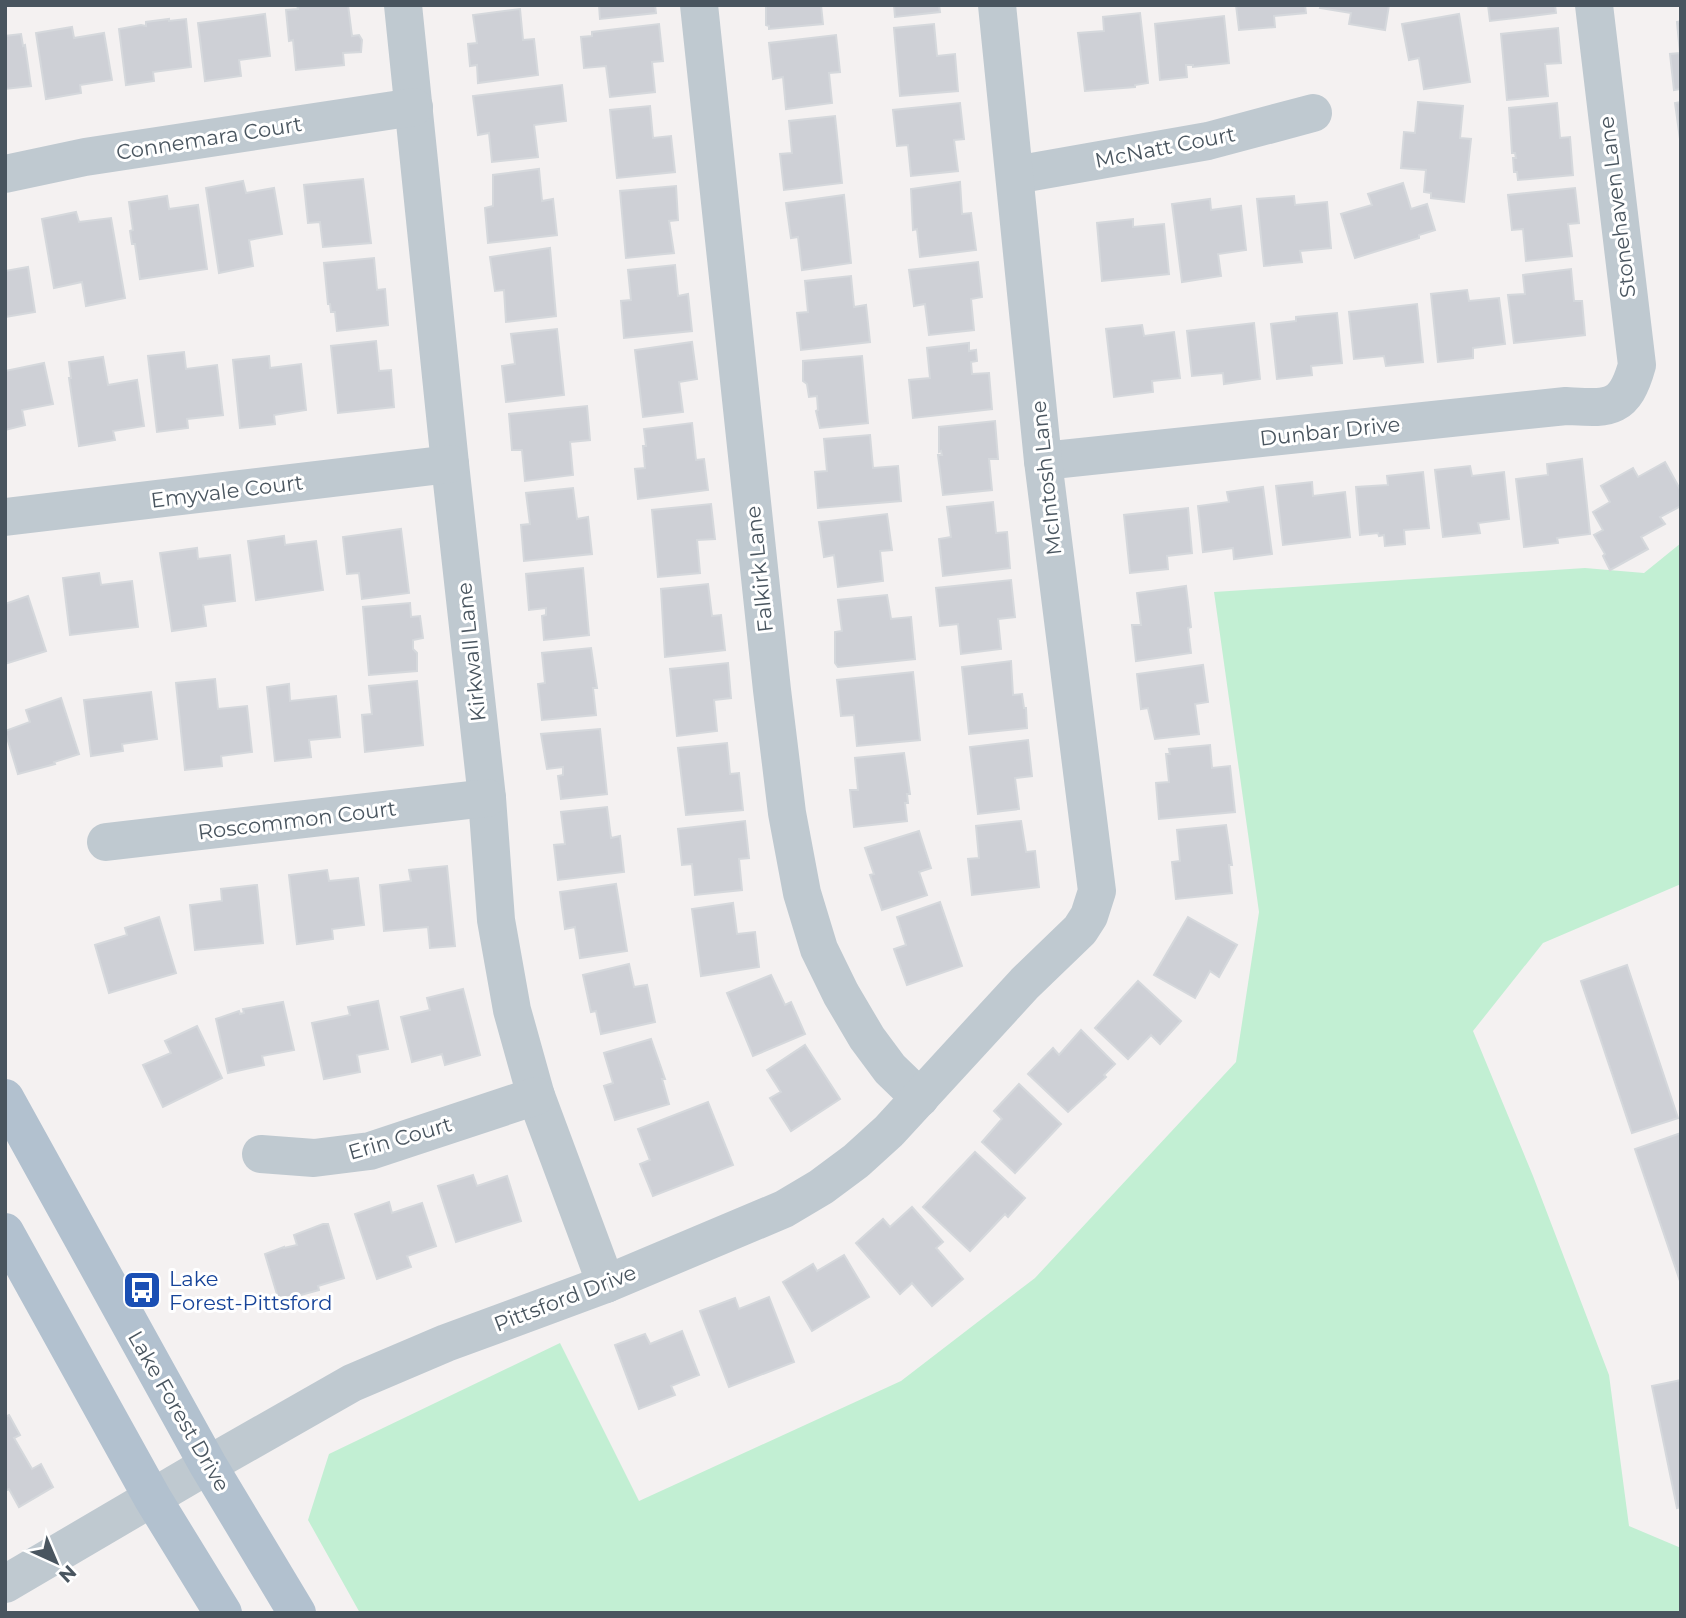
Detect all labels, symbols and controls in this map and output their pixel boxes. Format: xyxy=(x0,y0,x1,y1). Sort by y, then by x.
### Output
street label: Connemara Court xyxy=(114,111,304,165)
street label: Stonehaven Lane xyxy=(1593,115,1641,299)
street label: McNatt Court xyxy=(1093,121,1237,173)
street label: McIntosh Lane xyxy=(1025,399,1067,557)
street label: Dunbar Drive xyxy=(1259,411,1401,451)
street label: Emyvale Court xyxy=(149,469,305,513)
street label: Falkirk Lane xyxy=(740,505,778,633)
street label: Kirkwall Lane xyxy=(451,581,491,723)
street label: Roscommon Court xyxy=(196,795,398,845)
street label: Erin Court xyxy=(345,1111,455,1165)
street label: Pittsford Drive xyxy=(490,1259,640,1337)
place label: Lake Forest-Pittsford xyxy=(169,1266,333,1315)
bus stop icon: Lake Forest-Pittsford xyxy=(121,1269,163,1311)
street label: Lake Forest Drive xyxy=(123,1326,235,1496)
north arrow xyxy=(21,1527,91,1597)
text: N xyxy=(54,1560,81,1587)

